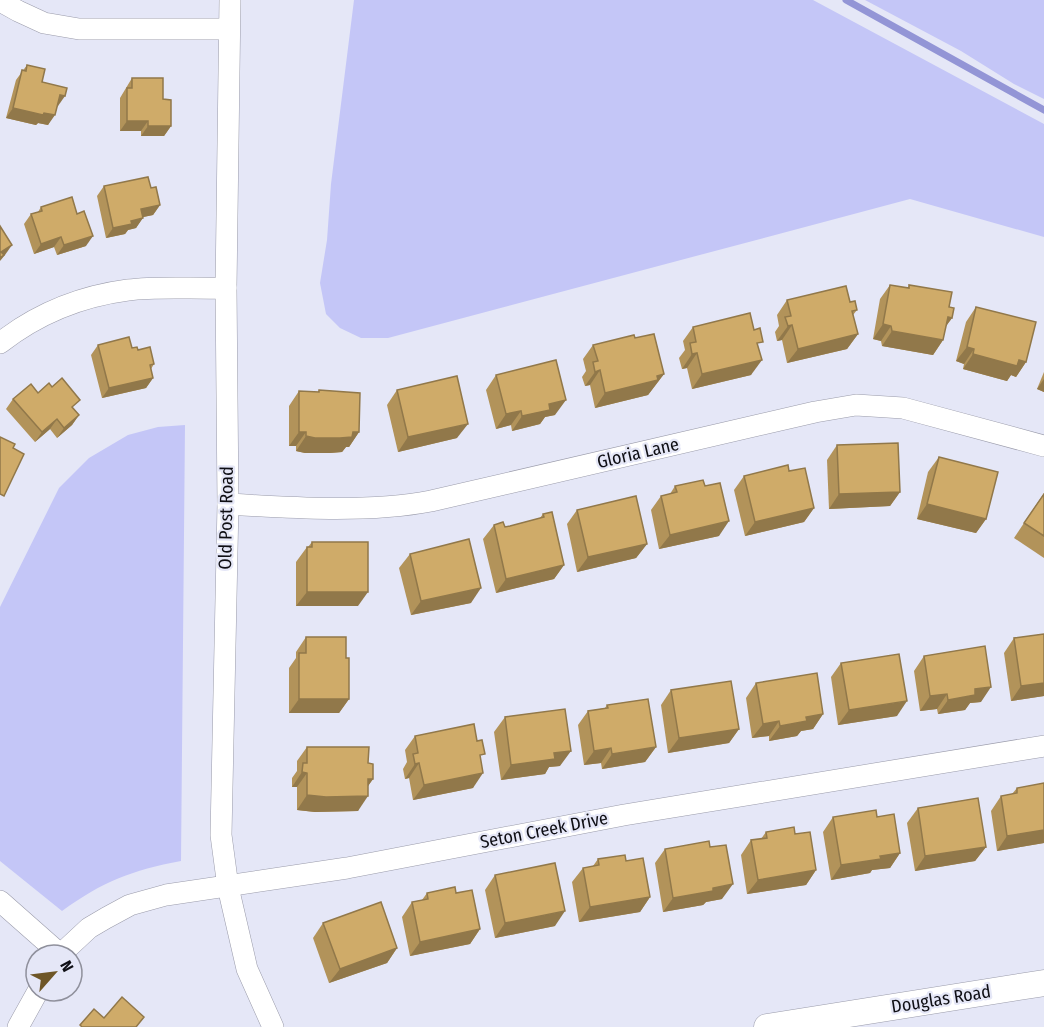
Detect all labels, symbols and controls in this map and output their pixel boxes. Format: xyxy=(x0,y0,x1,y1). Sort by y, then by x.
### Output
street label: Gloria Lane xyxy=(595,433,681,473)
street label: Old Post Road xyxy=(214,466,238,570)
street label: Seton Creek Drive xyxy=(478,807,610,853)
north arrow xyxy=(24,943,84,1003)
text: N xyxy=(56,957,77,975)
street label: Douglas Road xyxy=(890,980,992,1018)

